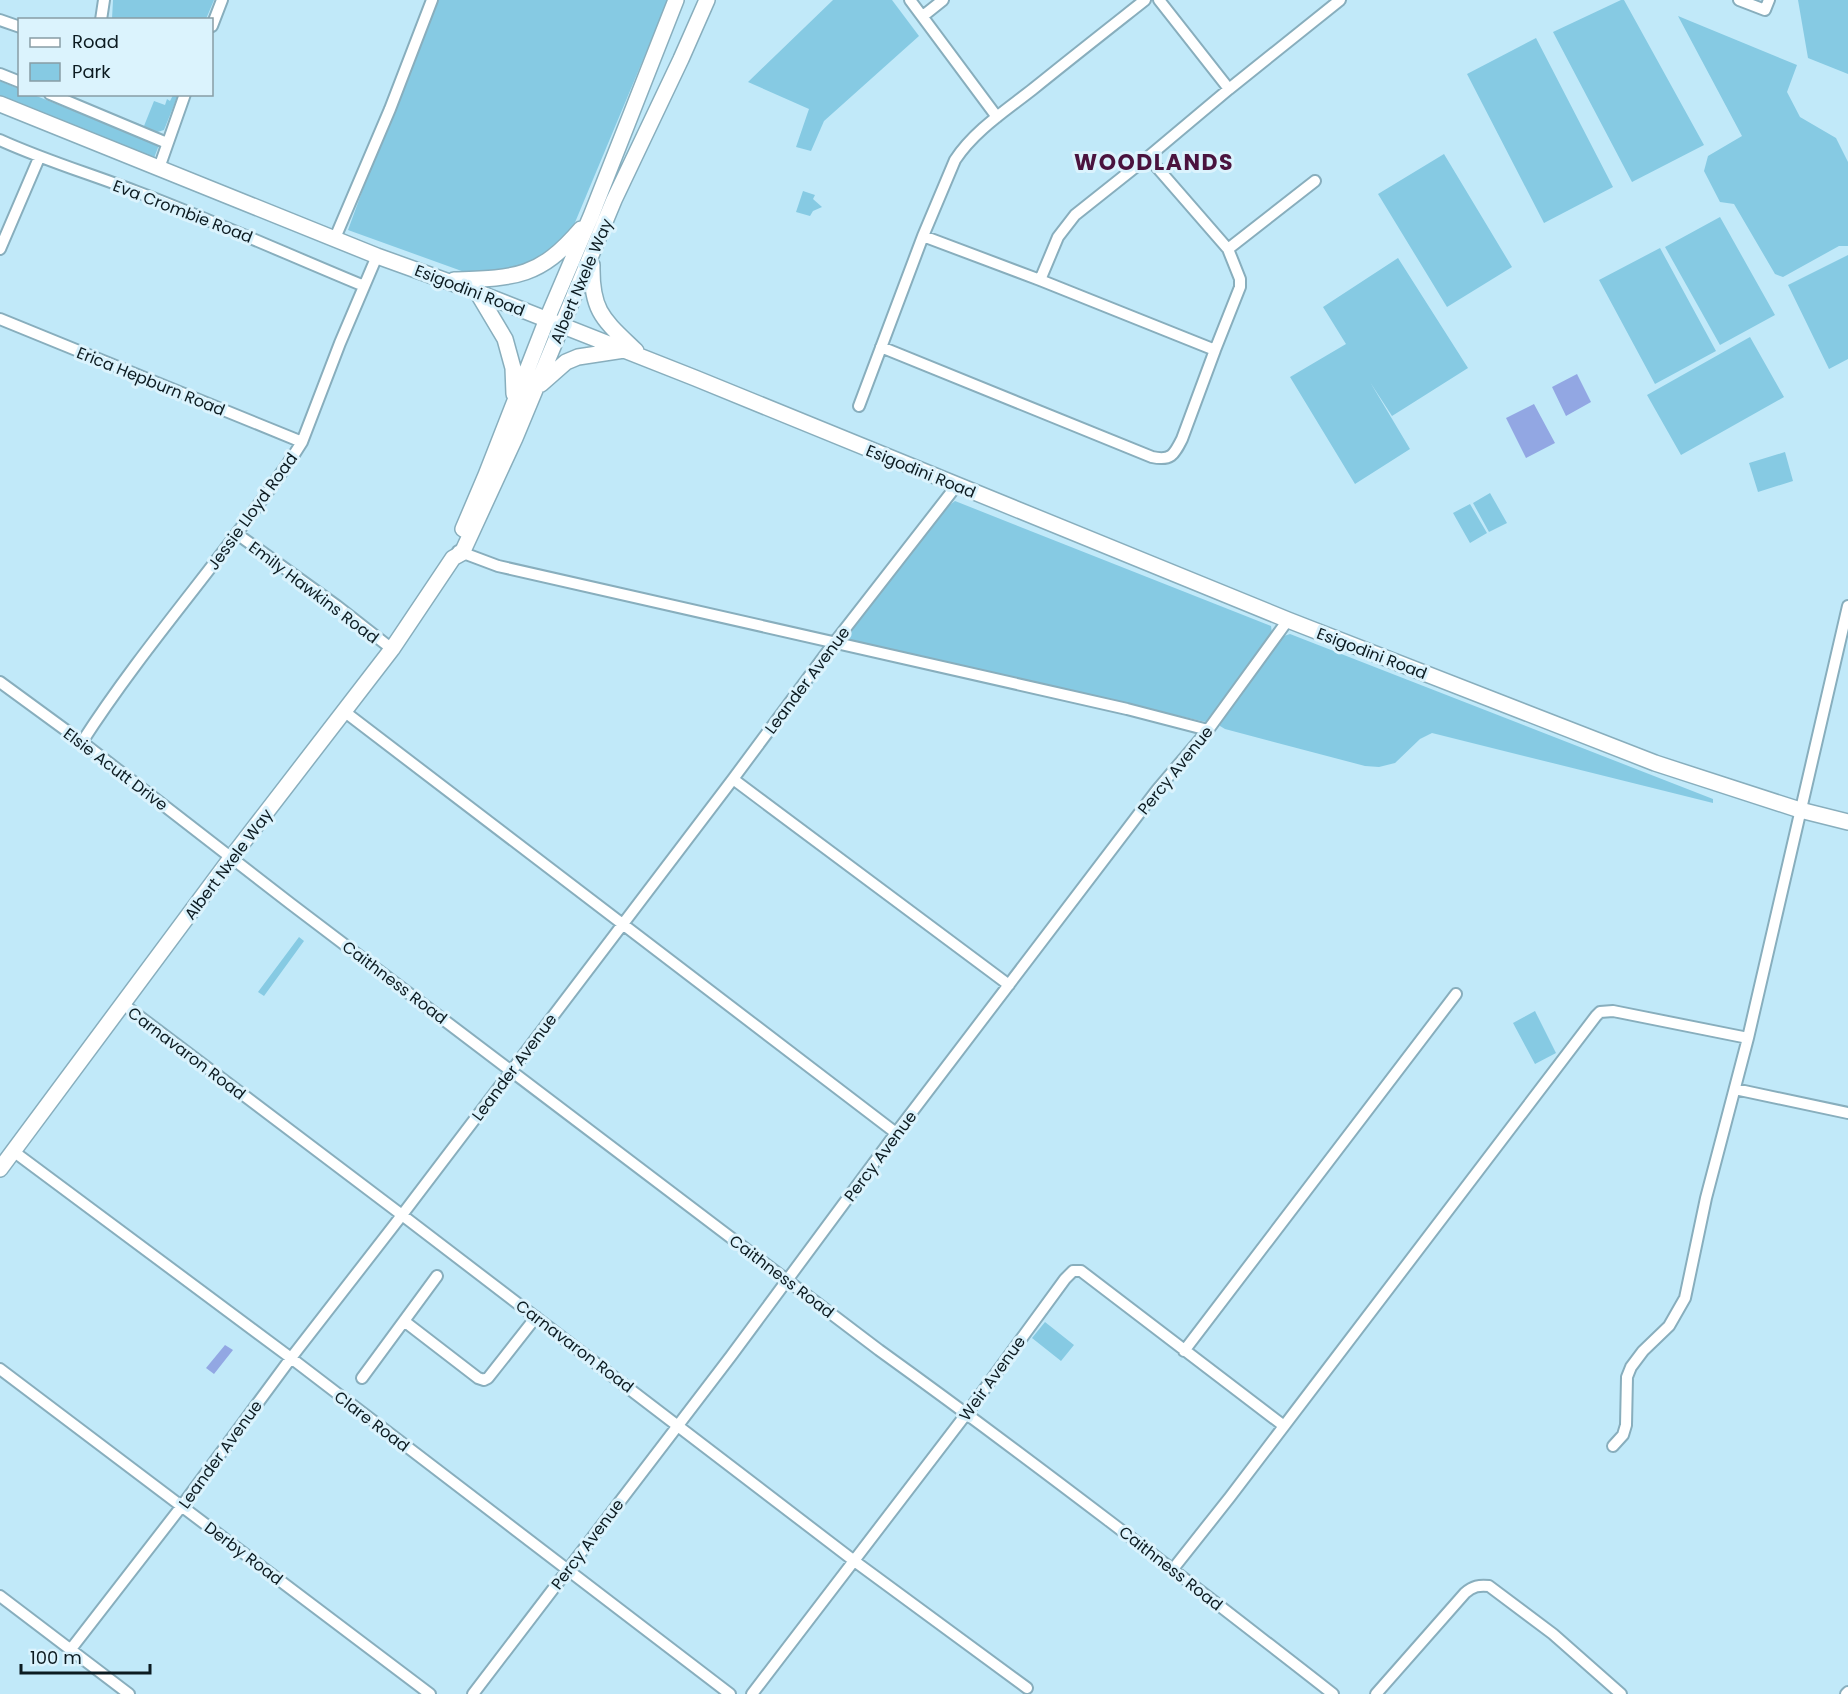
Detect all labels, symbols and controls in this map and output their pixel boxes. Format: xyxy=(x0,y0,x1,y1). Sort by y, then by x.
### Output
legend xyxy=(18,18,213,96)
text: Road xyxy=(72,29,119,54)
text: Park xyxy=(72,59,111,84)
district label: WOODLANDS xyxy=(1074,147,1234,178)
street label: Eva Crombie Road xyxy=(110,174,256,249)
street label: Albert Nxele Way xyxy=(545,215,618,347)
street label: Esigodini Road xyxy=(411,259,528,322)
street label: Erica Hepburn Road xyxy=(73,341,228,422)
street label: Esigodini Road xyxy=(863,439,979,504)
street label: Jessie Lloyd Road xyxy=(202,448,303,575)
street label: Emily Hawkins Road xyxy=(244,536,384,649)
street label: Leander Avenue xyxy=(759,622,855,739)
street label: Esigodini Road xyxy=(1313,622,1430,685)
street label: Percy Avenue xyxy=(1132,721,1218,820)
street label: Elsie Acutt Drive xyxy=(59,722,173,816)
street label: Albert Nxele Way xyxy=(179,804,278,925)
street label: Caithness Road xyxy=(338,935,452,1029)
street label: Carnavaron Road xyxy=(123,1001,250,1105)
street label: Leander Avenue xyxy=(466,1009,562,1126)
street label: Percy Avenue xyxy=(839,1106,922,1206)
street label: Caithness Road xyxy=(725,1229,839,1323)
street label: Carnavaron Road xyxy=(511,1294,638,1398)
street label: Weir Avenue xyxy=(954,1331,1031,1425)
street label: Clare Road xyxy=(329,1385,414,1457)
street label: Leander Avenue xyxy=(173,1395,268,1513)
street label: Percy Avenue xyxy=(546,1494,629,1594)
street label: Derby Road xyxy=(200,1516,288,1591)
street label: Caithness Road xyxy=(1114,1521,1227,1616)
scale bar xyxy=(21,1637,150,1675)
text: 100 m xyxy=(30,1645,82,1670)

